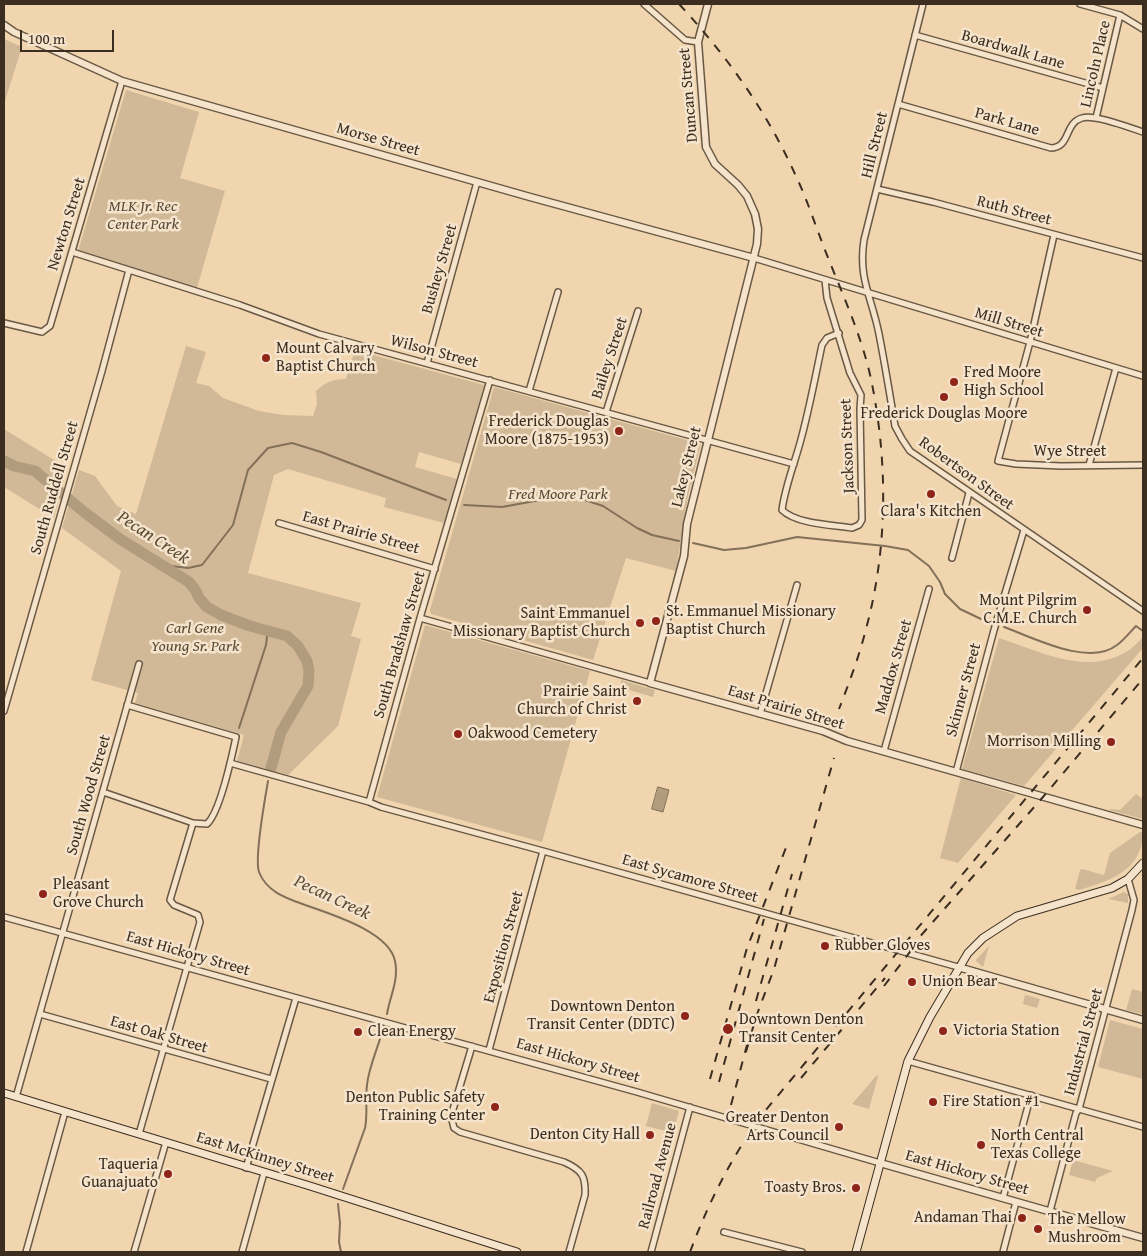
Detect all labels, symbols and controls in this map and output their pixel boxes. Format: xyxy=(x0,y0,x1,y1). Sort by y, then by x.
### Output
street label: Lincoln Place xyxy=(1077,19,1115,109)
scale bar xyxy=(22,20,116,52)
street label: Boardwalk Lane xyxy=(959,26,1067,74)
text: 100 m xyxy=(28,28,65,49)
street label: Duncan Street xyxy=(675,47,703,143)
street label: Park Lane xyxy=(973,104,1041,140)
street label: Hill Street xyxy=(857,110,893,180)
street label: Morse Street xyxy=(334,119,422,161)
street label: Newton Street xyxy=(44,175,90,273)
street label: Ruth Street xyxy=(975,192,1053,230)
park label: MLK Jr. Rec Center Park xyxy=(107,197,179,235)
street label: Bushey Street xyxy=(418,222,462,316)
street label: Mill Street xyxy=(972,303,1046,343)
street label: Bailey Street xyxy=(588,315,632,401)
street label: Wilson Street xyxy=(388,331,480,373)
place label: Mount Calvary Baptist Church xyxy=(276,339,375,377)
marker: Mount Calvary Baptist Church xyxy=(260,352,272,364)
place label: Fred Moore High School xyxy=(964,363,1044,401)
marker: Fred Moore High School xyxy=(948,376,960,388)
marker: Frederick Douglas Moore xyxy=(938,391,950,403)
street label: Jackson Street xyxy=(837,398,859,494)
place label: Frederick Douglas Moore xyxy=(860,404,1028,424)
place label: Frederick Douglas Moore (1875-1953) xyxy=(485,412,609,450)
street label: South Ruddell Street xyxy=(27,419,83,557)
marker: Frederick Douglas Moore (1875-1953) xyxy=(613,425,625,437)
street label: Lakey Street xyxy=(668,425,706,509)
street label: Robertson Street xyxy=(915,433,1017,515)
street label: Wye Street xyxy=(1034,442,1106,462)
park label: Fred Moore Park xyxy=(508,485,608,505)
marker: Clara's Kitchen xyxy=(925,488,937,500)
place label: Clara's Kitchen xyxy=(881,502,981,522)
water label: Pecan Creek xyxy=(113,507,193,569)
street label: East Prairie Street xyxy=(300,507,422,559)
street label: South Bradshaw Street xyxy=(370,569,430,721)
place label: Mount Pilgrim C.M.E. Church xyxy=(979,591,1077,629)
place label: St. Emmanuel Missionary Baptist Church xyxy=(666,602,836,640)
place label: Saint Emmanuel Missionary Baptist Church xyxy=(453,604,630,642)
marker: Mount Pilgrim C.M.E. Church xyxy=(1081,604,1093,616)
marker: St. Emmanuel Missionary Baptist Church xyxy=(650,615,662,627)
marker: Saint Emmanuel Missionary Baptist Church xyxy=(634,617,646,629)
street label: Maddox Street xyxy=(871,617,917,717)
park label: Carl Gene Young Sr. Park xyxy=(151,619,239,657)
street label: Skinner Street xyxy=(942,641,986,739)
street label: East Prairie Street xyxy=(725,681,847,735)
place label: Prairie Saint Church of Christ xyxy=(517,682,627,720)
marker: Prairie Saint Church of Christ xyxy=(631,695,643,707)
place label: Oakwood Cemetery xyxy=(468,724,597,744)
marker: Oakwood Cemetery xyxy=(452,728,464,740)
street label: South Wood Street xyxy=(63,732,115,858)
place label: Morrison Milling xyxy=(987,732,1101,752)
marker: Morrison Milling xyxy=(1105,736,1117,748)
street label: East Sycamore Street xyxy=(620,850,760,908)
water label: Pecan Creek xyxy=(290,871,374,925)
place label: Pleasant Grove Church xyxy=(53,875,144,913)
marker: Pleasant Grove Church xyxy=(37,888,49,900)
street label: Exposition Street xyxy=(480,889,528,1005)
street label: East Hickory Street xyxy=(124,927,252,981)
place label: Rubber Gloves xyxy=(835,936,930,956)
marker: Rubber Gloves xyxy=(819,940,831,952)
place label: Union Bear xyxy=(922,972,997,992)
marker: Union Bear xyxy=(906,976,918,988)
street label: Industrial Street xyxy=(1060,986,1108,1098)
place label: Downtown Denton Transit Center (DDTC) xyxy=(527,997,675,1035)
marker: Downtown Denton Transit Center (DDTC) xyxy=(679,1010,691,1022)
place label: Downtown Denton Transit Center xyxy=(739,1010,863,1048)
street label: East Oak Street xyxy=(108,1012,210,1058)
place label: Victoria Station xyxy=(953,1021,1059,1041)
place label: Clean Energy xyxy=(368,1022,456,1042)
marker: Downtown Denton Transit Center xyxy=(721,1022,735,1036)
marker: Victoria Station xyxy=(937,1025,949,1037)
marker: Clean Energy xyxy=(352,1026,364,1038)
street label: East Hickory Street xyxy=(514,1034,642,1088)
place label: Denton Public Safety Training Center xyxy=(346,1088,485,1126)
place label: Fire Station #1 xyxy=(943,1092,1040,1112)
marker: Fire Station #1 xyxy=(927,1096,939,1108)
marker: Denton Public Safety Training Center xyxy=(489,1101,501,1113)
place label: Greater Denton Arts Council xyxy=(726,1108,829,1146)
street label: Railroad Avenue xyxy=(635,1121,681,1231)
marker: Greater Denton Arts Council xyxy=(833,1121,845,1133)
place label: Denton City Hall xyxy=(530,1125,640,1145)
place label: North Central Texas College xyxy=(991,1126,1084,1164)
street label: East McKinney Street xyxy=(194,1128,336,1188)
marker: Denton City Hall xyxy=(644,1129,656,1141)
marker: North Central Texas College xyxy=(975,1139,987,1151)
street label: East Hickory Street xyxy=(903,1146,1031,1200)
place label: Taqueria Guanajuato xyxy=(81,1155,158,1193)
marker: Taqueria Guanajuato xyxy=(162,1168,174,1180)
place label: Toasty Bros. xyxy=(765,1178,846,1198)
marker: Toasty Bros. xyxy=(850,1182,862,1194)
place label: Andaman Thai xyxy=(914,1208,1012,1228)
place label: The Mellow Mushroom xyxy=(1048,1210,1126,1248)
marker: Andaman Thai xyxy=(1016,1212,1028,1224)
marker: The Mellow Mushroom xyxy=(1032,1223,1044,1235)

